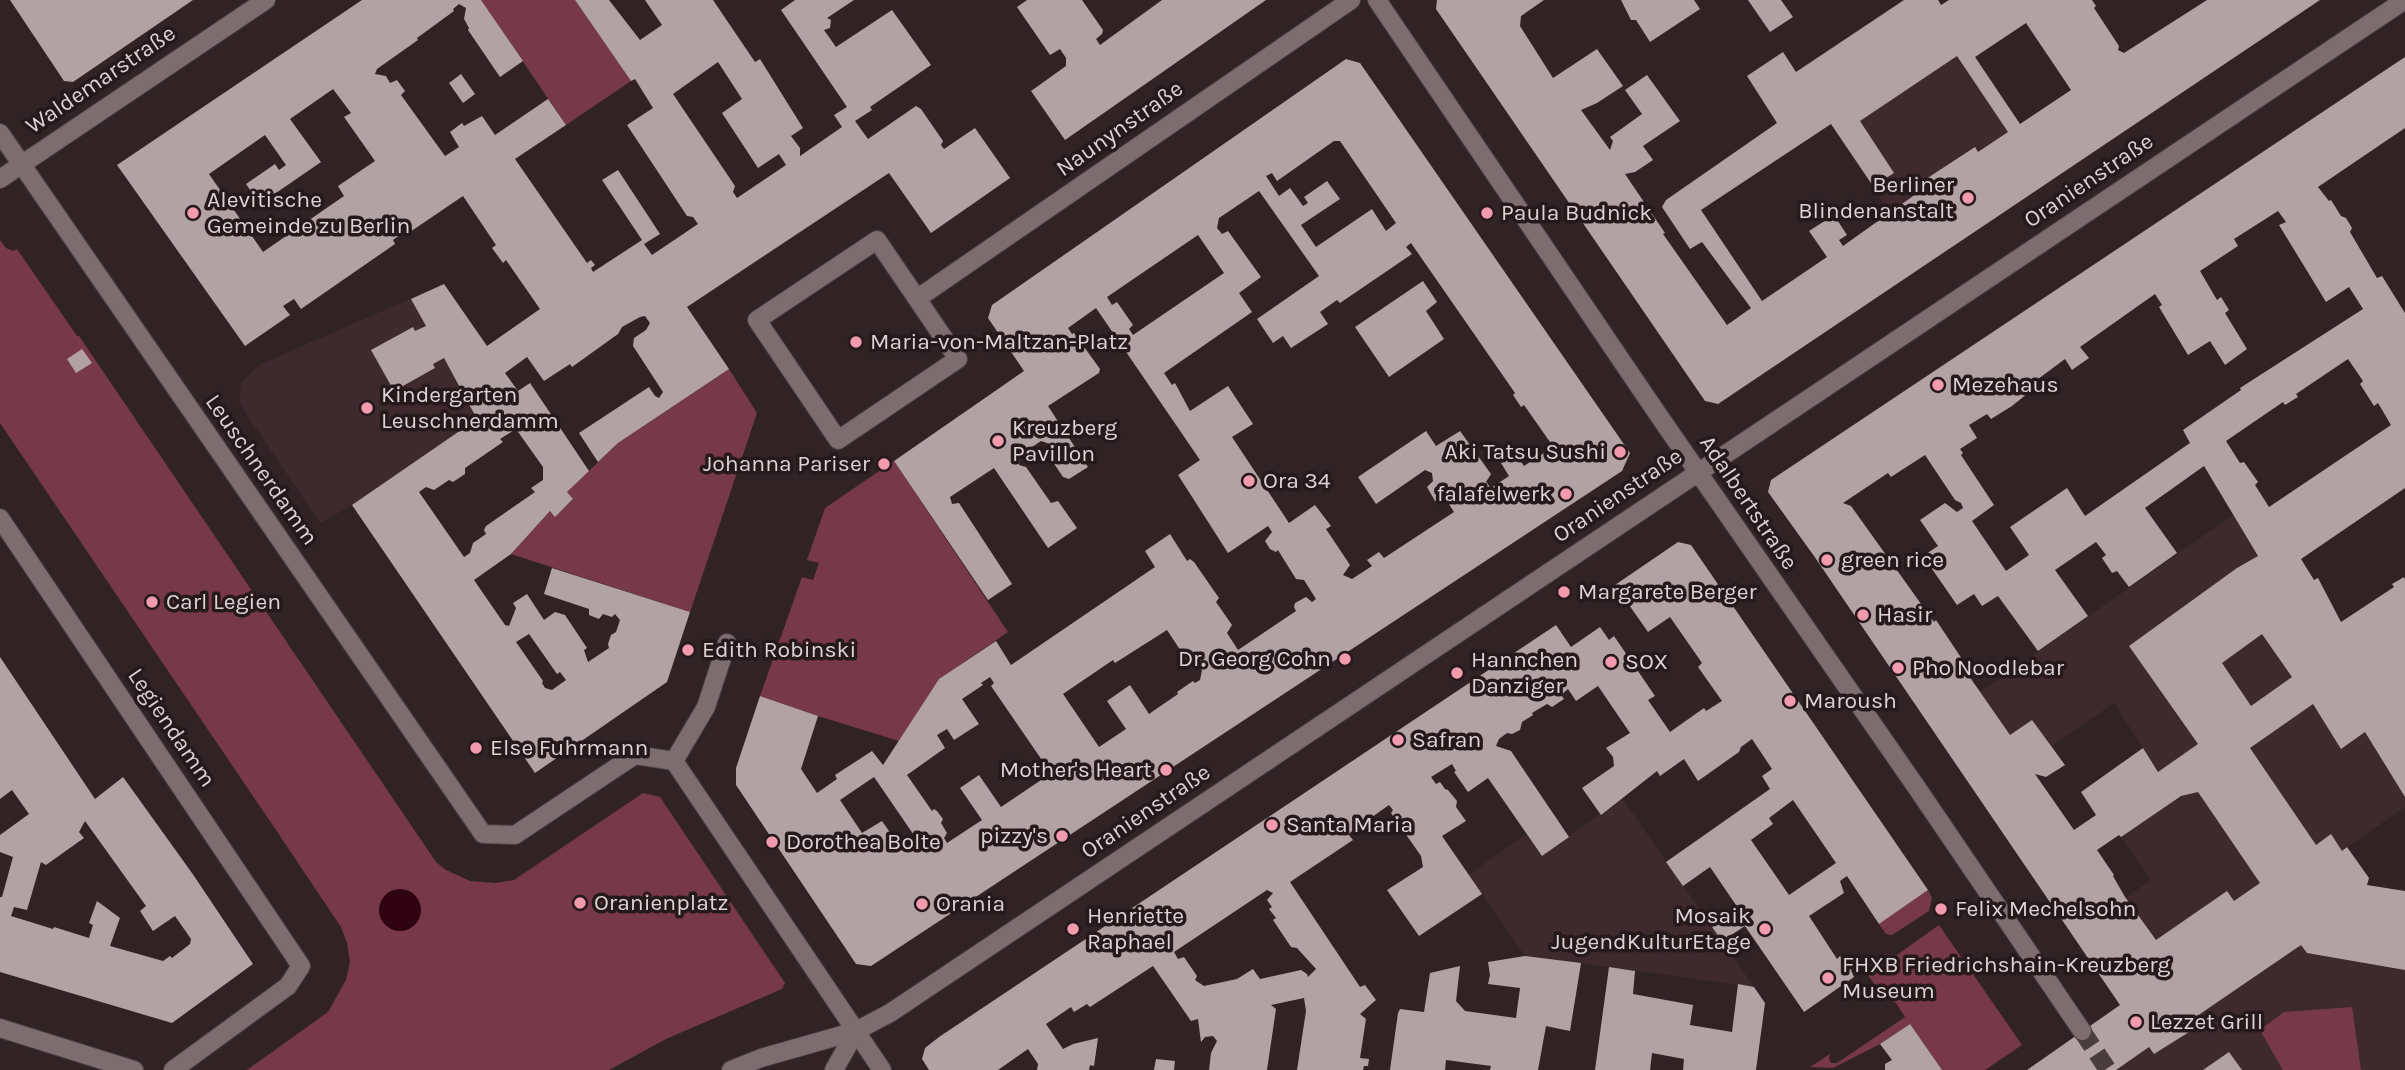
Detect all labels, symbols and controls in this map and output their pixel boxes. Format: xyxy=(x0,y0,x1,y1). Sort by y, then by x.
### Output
street label: Waldemarstraße xyxy=(21,20,181,140)
street label: Naunynstraße xyxy=(1051,75,1189,183)
street label: Oranienstraße xyxy=(2019,128,2159,234)
place label: Berliner Blindenanstalt xyxy=(1798,171,1954,225)
place label: Alevitische Gemeinde zu Berlin xyxy=(207,186,410,240)
marker: Berliner Blindenanstalt xyxy=(1960,190,1976,206)
place label: Paula Budnick xyxy=(1501,199,1652,227)
marker: Alevitische Gemeinde zu Berlin xyxy=(185,205,201,221)
marker: Paula Budnick xyxy=(1479,205,1495,221)
place label: Maria-von-Maltzan-Platz xyxy=(870,328,1128,356)
marker: Maria-von-Maltzan-Platz xyxy=(848,334,864,350)
place label: Mezehaus xyxy=(1952,371,2059,399)
marker: Mezehaus xyxy=(1930,377,1946,393)
place label: Kindergarten Leuschnerdamm xyxy=(381,381,559,435)
street label: Leuschnerdamm xyxy=(199,389,323,551)
marker: Kindergarten Leuschnerdamm xyxy=(359,400,375,416)
place label: Kreuzberg Pavillon xyxy=(1012,414,1117,468)
street label: Adalbertstraße xyxy=(1693,431,1803,575)
marker: Kreuzberg Pavillon xyxy=(990,433,1006,449)
place label: Aki Tatsu Sushi xyxy=(1445,438,1606,466)
street label: Oranienstraße xyxy=(1548,443,1688,549)
marker: Aki Tatsu Sushi xyxy=(1612,444,1628,460)
place label: Johanna Pariser xyxy=(703,450,870,478)
marker: Johanna Pariser xyxy=(876,456,892,472)
place label: Ora 34 xyxy=(1263,467,1331,495)
marker: Ora 34 xyxy=(1241,473,1257,489)
place label: falafelwerk xyxy=(1436,480,1552,508)
marker: falafelwerk xyxy=(1558,486,1574,502)
place label: green rice xyxy=(1841,546,1944,574)
marker: green rice xyxy=(1819,552,1835,568)
place label: Margarete Berger xyxy=(1578,578,1757,606)
marker: Margarete Berger xyxy=(1556,584,1572,600)
place label: Carl Legien xyxy=(166,588,281,616)
marker: Carl Legien xyxy=(144,594,160,610)
place label: Hasir xyxy=(1877,601,1932,629)
marker: Hasir xyxy=(1855,607,1871,623)
place label: Edith Robinski xyxy=(702,636,856,664)
marker: Edith Robinski xyxy=(680,642,696,658)
place label: Dr. Georg Cohn xyxy=(1178,645,1331,673)
place label: Hannchen Danziger xyxy=(1471,646,1578,700)
place label: SOX xyxy=(1625,648,1668,676)
marker: Dr. Georg Cohn xyxy=(1337,651,1353,667)
marker: SOX xyxy=(1603,654,1619,670)
place label: Pho Noodlebar xyxy=(1912,654,2064,682)
marker: Pho Noodlebar xyxy=(1890,660,1906,676)
street label: Legiendamm xyxy=(121,663,221,793)
marker: Hannchen Danziger xyxy=(1449,665,1465,681)
place label: Maroush xyxy=(1804,687,1897,715)
marker: Maroush xyxy=(1782,693,1798,709)
place label: Safran xyxy=(1412,726,1481,754)
marker: Safran xyxy=(1390,732,1406,748)
place label: Else Fuhrmann xyxy=(490,734,648,762)
marker: Else Fuhrmann xyxy=(468,740,484,756)
place label: Mother's Heart xyxy=(1000,756,1152,784)
street label: Oranienstraße xyxy=(1076,759,1216,865)
marker: Mother's Heart xyxy=(1158,762,1174,778)
place label: Santa Maria xyxy=(1286,811,1413,839)
marker: Santa Maria xyxy=(1264,817,1280,833)
place label: pizzy's xyxy=(980,822,1048,850)
place label: Dorothea Bolte xyxy=(786,828,941,856)
marker: pizzy's xyxy=(1054,828,1070,844)
marker: Dorothea Bolte xyxy=(764,834,780,850)
place label: Oranienplatz xyxy=(594,889,728,917)
place label: Orania xyxy=(936,890,1005,918)
marker: Oranienplatz xyxy=(572,895,588,911)
place label: Felix Mechelsohn xyxy=(1955,895,2136,923)
marker: Orania xyxy=(914,896,930,912)
marker: Felix Mechelsohn xyxy=(1933,901,1949,917)
place label: Henriette Raphael xyxy=(1087,902,1184,956)
place label: Mosaik JugendKulturEtage xyxy=(1551,902,1751,956)
marker: Henriette Raphael xyxy=(1065,921,1081,937)
marker: Mosaik JugendKulturEtage xyxy=(1757,921,1773,937)
place label: FHXB Friedrichshain-Kreuzberg Museum xyxy=(1842,951,2170,1005)
marker: FHXB Friedrichshain-Kreuzberg Museum xyxy=(1820,970,1836,986)
place label: Lezzet Grill xyxy=(2150,1008,2263,1036)
marker: Lezzet Grill xyxy=(2128,1014,2144,1030)

